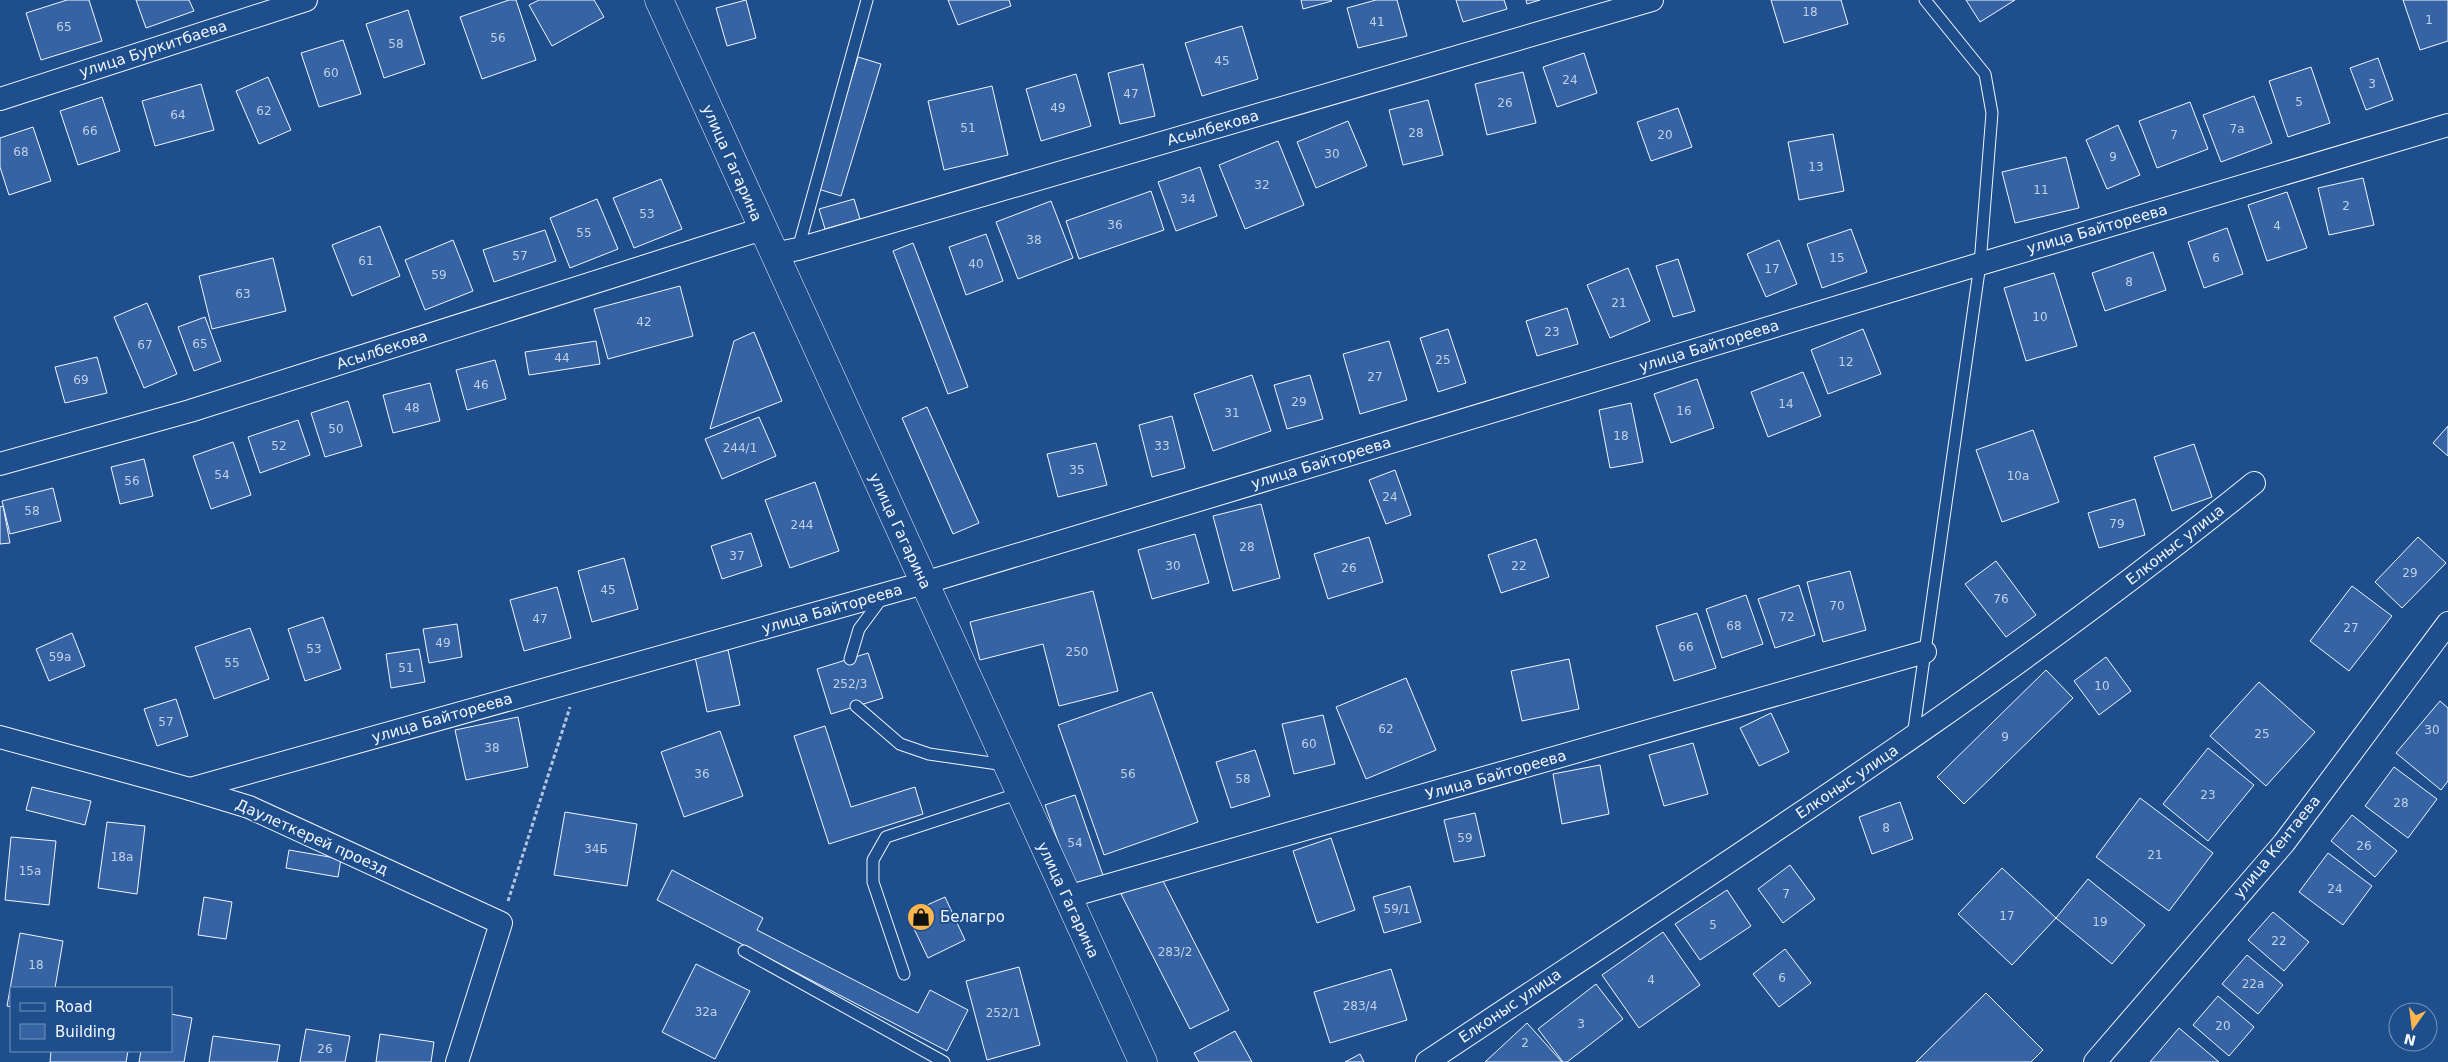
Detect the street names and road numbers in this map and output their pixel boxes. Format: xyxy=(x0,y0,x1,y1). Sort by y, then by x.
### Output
street label: улица Буркитбаева xyxy=(77,17,229,81)
street label: улица Гагарина xyxy=(698,102,766,224)
street label: Асылбекова xyxy=(1165,106,1261,150)
street label: улица Байтореева xyxy=(2025,200,2169,258)
street label: улица Байтореева xyxy=(1637,316,1781,376)
street label: Асылбекова xyxy=(334,327,430,373)
street label: улица Байтореева xyxy=(1249,433,1393,493)
street label: улица Гагарина xyxy=(865,470,935,592)
street label: Елконыс улица xyxy=(2122,501,2228,589)
street label: улица Байтореева xyxy=(760,580,904,638)
street label: улица Байтореева xyxy=(370,689,514,747)
street label: Елконыс улица xyxy=(1792,741,1902,823)
street label: Улица Байтореева xyxy=(1423,746,1569,804)
street label: улица Кентаева xyxy=(2230,792,2324,902)
street label: Даулеткерей проезд xyxy=(233,795,391,879)
street label: улица Гагарина xyxy=(1033,839,1103,961)
street label: Елконыс улица xyxy=(1455,965,1565,1047)

